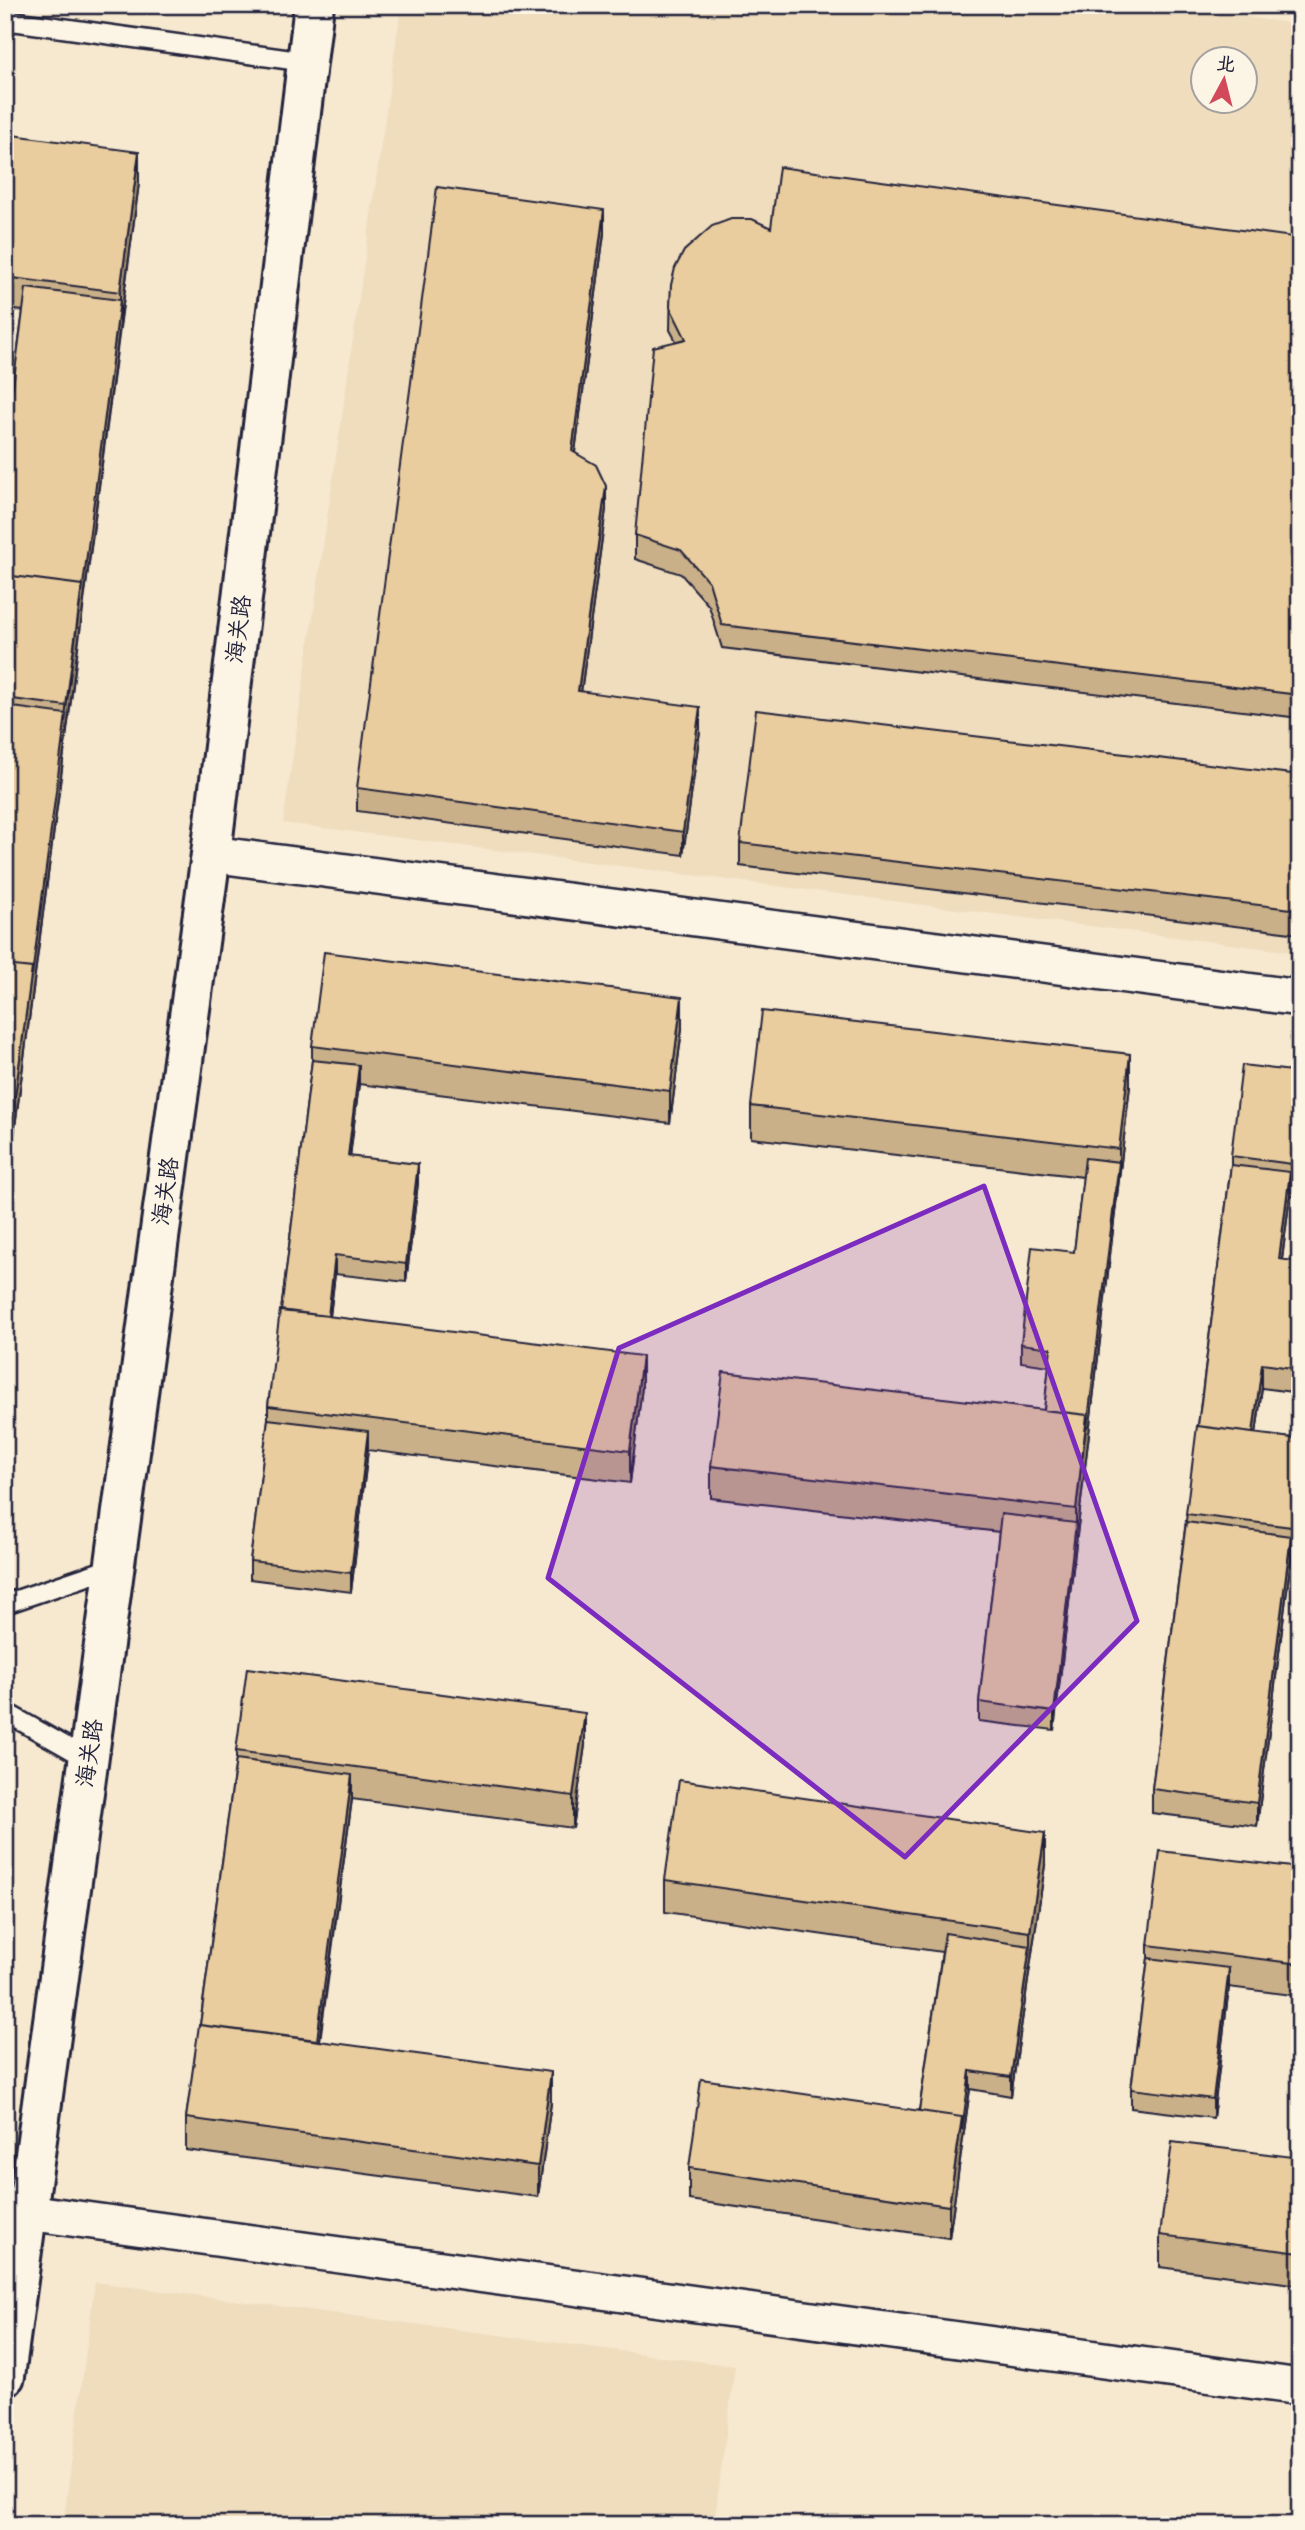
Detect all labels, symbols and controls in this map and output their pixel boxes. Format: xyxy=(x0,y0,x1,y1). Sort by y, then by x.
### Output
north arrow xyxy=(1190,46,1260,116)
text: 北 xyxy=(1215,51,1237,76)
street label: 海关路 xyxy=(220,593,256,665)
street label: 海关路 xyxy=(146,1155,184,1227)
street label: 海关路 xyxy=(70,1717,108,1789)

